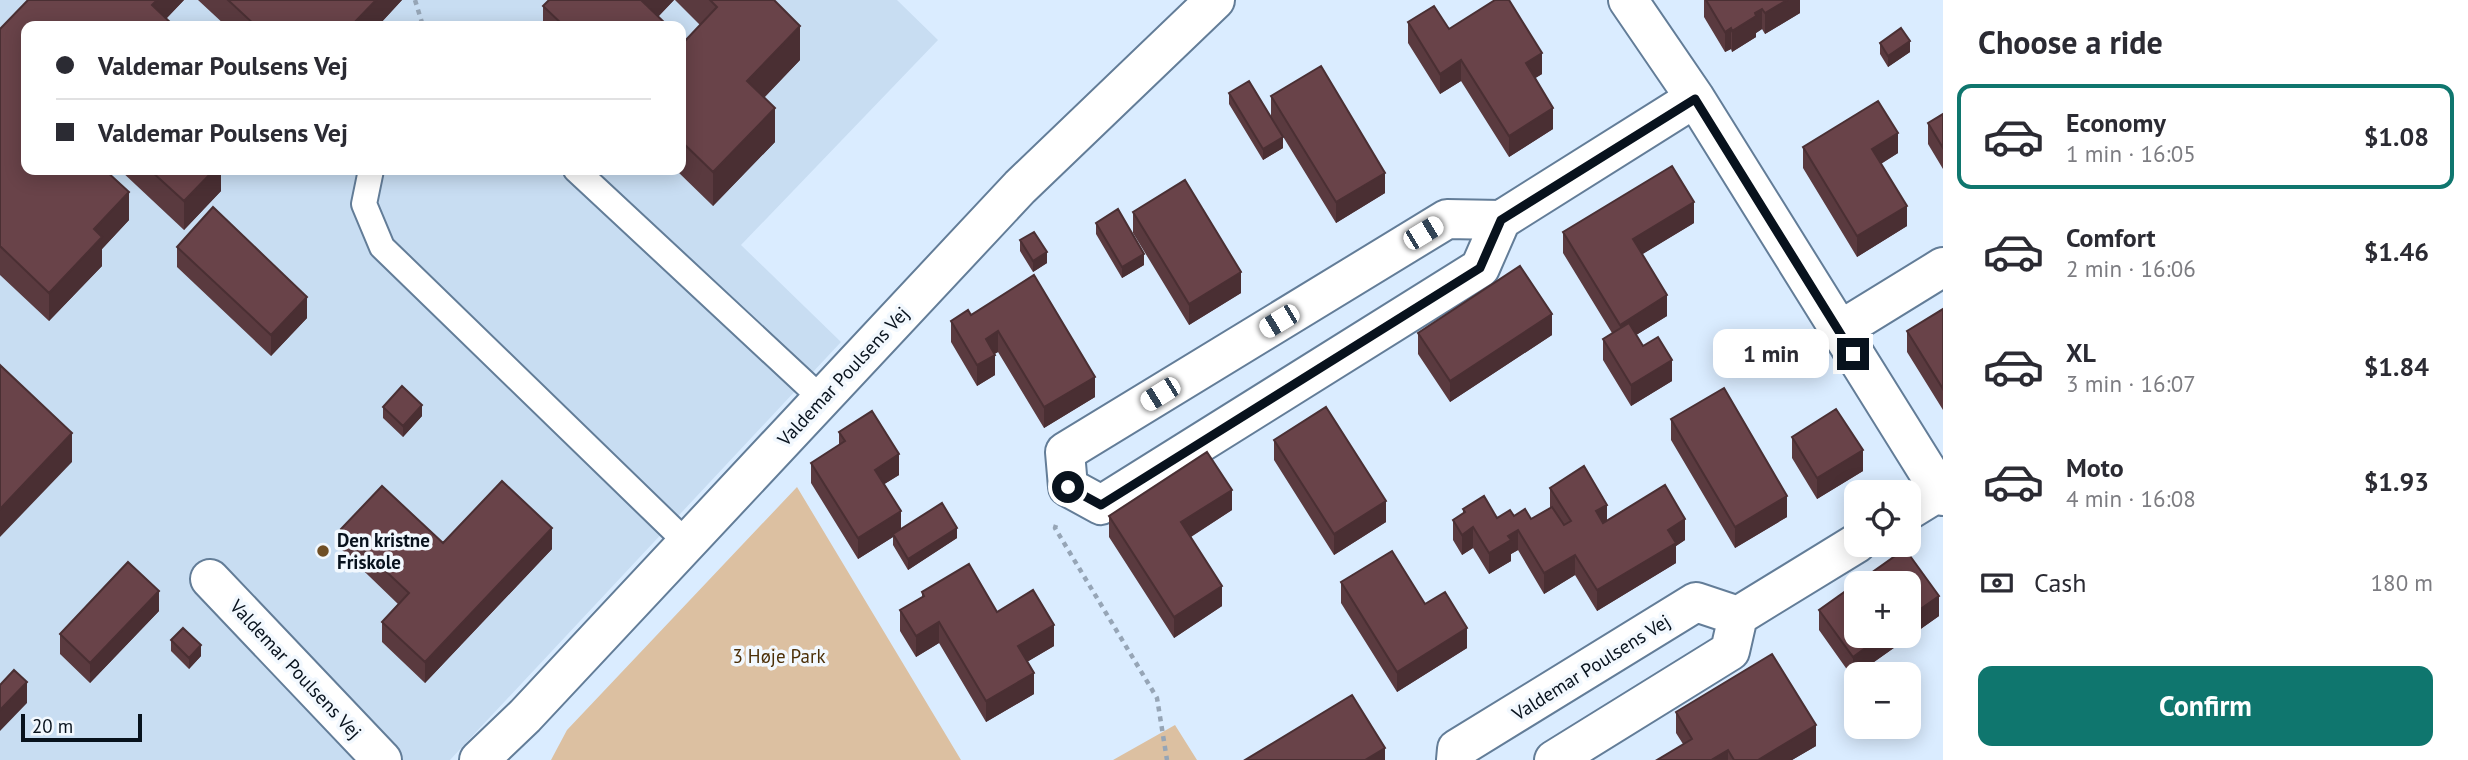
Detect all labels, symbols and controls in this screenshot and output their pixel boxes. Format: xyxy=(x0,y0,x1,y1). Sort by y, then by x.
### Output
text: Choose a ride xyxy=(1978,21,2163,63)
text: Valdemar Poulsens Vej xyxy=(98,49,348,82)
icon: car xyxy=(1982,105,2045,168)
text: Economy xyxy=(2066,106,2166,139)
text: Valdemar Poulsens Vej xyxy=(98,116,348,149)
text: $1.08 xyxy=(2364,120,2429,153)
text: 1 min · 16:05 xyxy=(2066,139,2196,168)
car xyxy=(1400,213,1447,253)
icon: car xyxy=(1982,220,2045,283)
text: Comfort xyxy=(2066,221,2156,254)
text: $1.46 xyxy=(2364,235,2429,268)
text: 2 min · 16:06 xyxy=(2066,254,2196,283)
street label: Valdemar Poulsens Vej xyxy=(771,301,914,451)
car xyxy=(1256,301,1303,341)
callout: 1 min xyxy=(1713,330,1828,378)
icon: car xyxy=(1982,335,2045,398)
text: XL xyxy=(2066,336,2096,369)
route end xyxy=(1837,338,1869,370)
text: 1 min xyxy=(1743,339,1799,368)
text: $1.84 xyxy=(2364,350,2429,383)
text: 3 min · 16:07 xyxy=(2066,369,2196,398)
car xyxy=(1137,374,1184,414)
icon: car xyxy=(1982,450,2045,513)
text: Moto xyxy=(2066,451,2124,484)
text: $1.93 xyxy=(2364,465,2429,498)
route start xyxy=(1052,471,1084,503)
map controls xyxy=(1844,480,1921,739)
button: locate xyxy=(1844,480,1921,557)
text: 4 min · 16:08 xyxy=(2066,484,2196,513)
place label: Den kristne Friskole xyxy=(337,528,430,574)
marker: Den kristne Friskole xyxy=(315,543,331,559)
icon: cash xyxy=(1978,564,2016,602)
text: Cash xyxy=(2034,566,2086,599)
text: 180 m xyxy=(2371,568,2433,597)
button: + xyxy=(1844,571,1921,648)
street label: Valdemar Poulsens Vej xyxy=(224,594,367,744)
street label: Valdemar Poulsens Vej xyxy=(1507,609,1675,726)
park label: 3 Høje Park xyxy=(732,644,826,668)
button: − xyxy=(1844,662,1921,739)
button: Confirm xyxy=(1978,666,2433,746)
scale bar xyxy=(21,711,142,743)
text: 20 m xyxy=(32,714,73,738)

